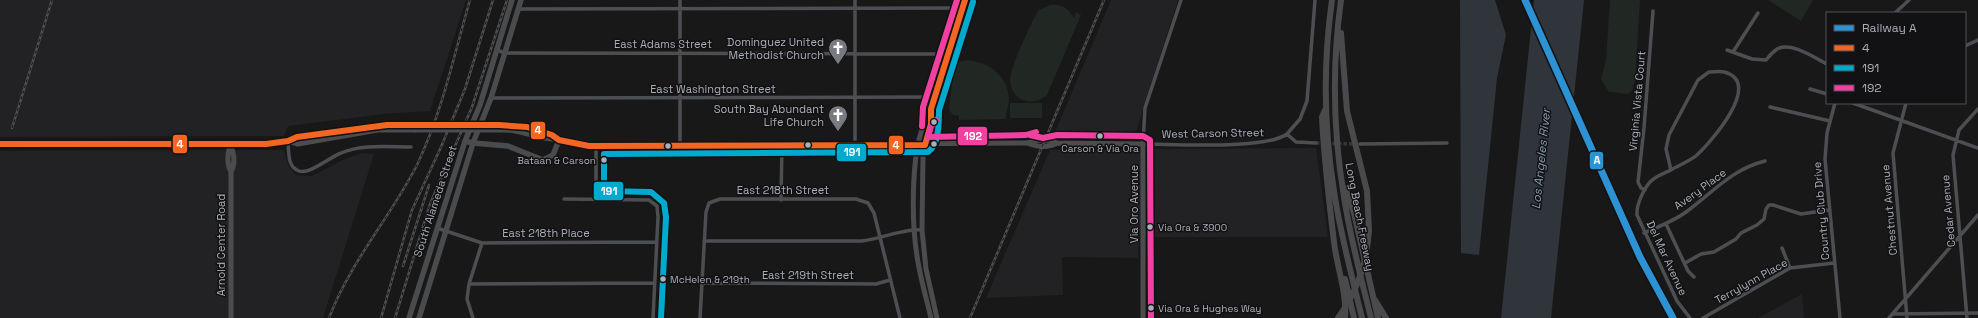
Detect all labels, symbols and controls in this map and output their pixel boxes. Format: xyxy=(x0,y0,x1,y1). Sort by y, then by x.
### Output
legend xyxy=(1826,12,1966,104)
text: Railway A xyxy=(1862,20,1917,36)
place label: Dominguez United Methodist Church xyxy=(727,35,824,62)
street label: East Adams Street xyxy=(614,37,712,51)
church icon: Dominguez United Methodist Church xyxy=(827,37,849,65)
text: 4 xyxy=(1862,40,1870,56)
street label: Virginia Vista Court xyxy=(1626,50,1648,152)
text: 191 xyxy=(1862,60,1879,76)
text: 192 xyxy=(1862,80,1882,96)
street label: East Washington Street xyxy=(650,82,776,96)
place label: South Bay Abundant Life Church xyxy=(714,102,824,129)
church icon: South Bay Abundant Life Church xyxy=(827,104,849,132)
water label: Los Angeles River xyxy=(1528,107,1554,210)
unlabelled marker xyxy=(929,117,939,127)
line badge: 4 xyxy=(530,121,546,140)
text: 4 xyxy=(535,123,542,137)
street label: West Carson Street xyxy=(1162,125,1264,141)
line badge: 192 xyxy=(957,126,988,146)
text: 192 xyxy=(964,129,983,143)
marker: Carson & Via Ora xyxy=(1095,131,1105,141)
line badge: 4 xyxy=(172,134,188,154)
line badge: 4 xyxy=(888,135,904,155)
text: 4 xyxy=(177,137,184,151)
text: 4 xyxy=(893,138,900,152)
unlabelled marker xyxy=(929,139,939,149)
unlabelled marker xyxy=(803,140,813,150)
unlabelled marker xyxy=(663,141,673,151)
place label: Carson & Via Ora xyxy=(1061,142,1139,155)
street label: South Alameda Street xyxy=(410,143,460,259)
line badge: 191 xyxy=(836,143,867,162)
text: 191 xyxy=(844,145,860,159)
line badge: A xyxy=(1589,151,1604,170)
text: A xyxy=(1594,153,1601,167)
place label: Bataan & Carson xyxy=(517,154,596,167)
marker: Bataan & Carson xyxy=(599,155,609,165)
street label: Country Club Drive xyxy=(1810,161,1832,261)
street label: Long Beach Freeway xyxy=(1343,162,1377,272)
street label: Chestnut Avenue xyxy=(1878,164,1900,256)
street label: Via Oro Avenue xyxy=(1127,165,1141,243)
street label: Avery Place xyxy=(1671,165,1729,213)
street label: Cedar Avenue xyxy=(1938,174,1958,248)
line badge: 191 xyxy=(593,181,624,201)
street label: East 218th Street xyxy=(737,183,829,197)
text: 191 xyxy=(601,184,617,198)
street label: Arnold Center Road xyxy=(214,194,228,296)
street label: Del Mar Avenue xyxy=(1644,218,1690,298)
place label: Via Ora & 3900 xyxy=(1158,221,1227,234)
marker: Via Ora & 3900 xyxy=(1145,222,1155,232)
street label: East 218th Place xyxy=(502,226,590,240)
street label: Terrylynn Place xyxy=(1712,255,1790,307)
street label: East 219th Street xyxy=(762,268,854,282)
place label: McHelen & 219th xyxy=(670,273,750,286)
marker: McHelen & 219th xyxy=(658,274,668,284)
place label: Via Ora & Hughes Way xyxy=(1158,302,1262,315)
marker: Via Ora & Hughes Way xyxy=(1146,303,1156,313)

